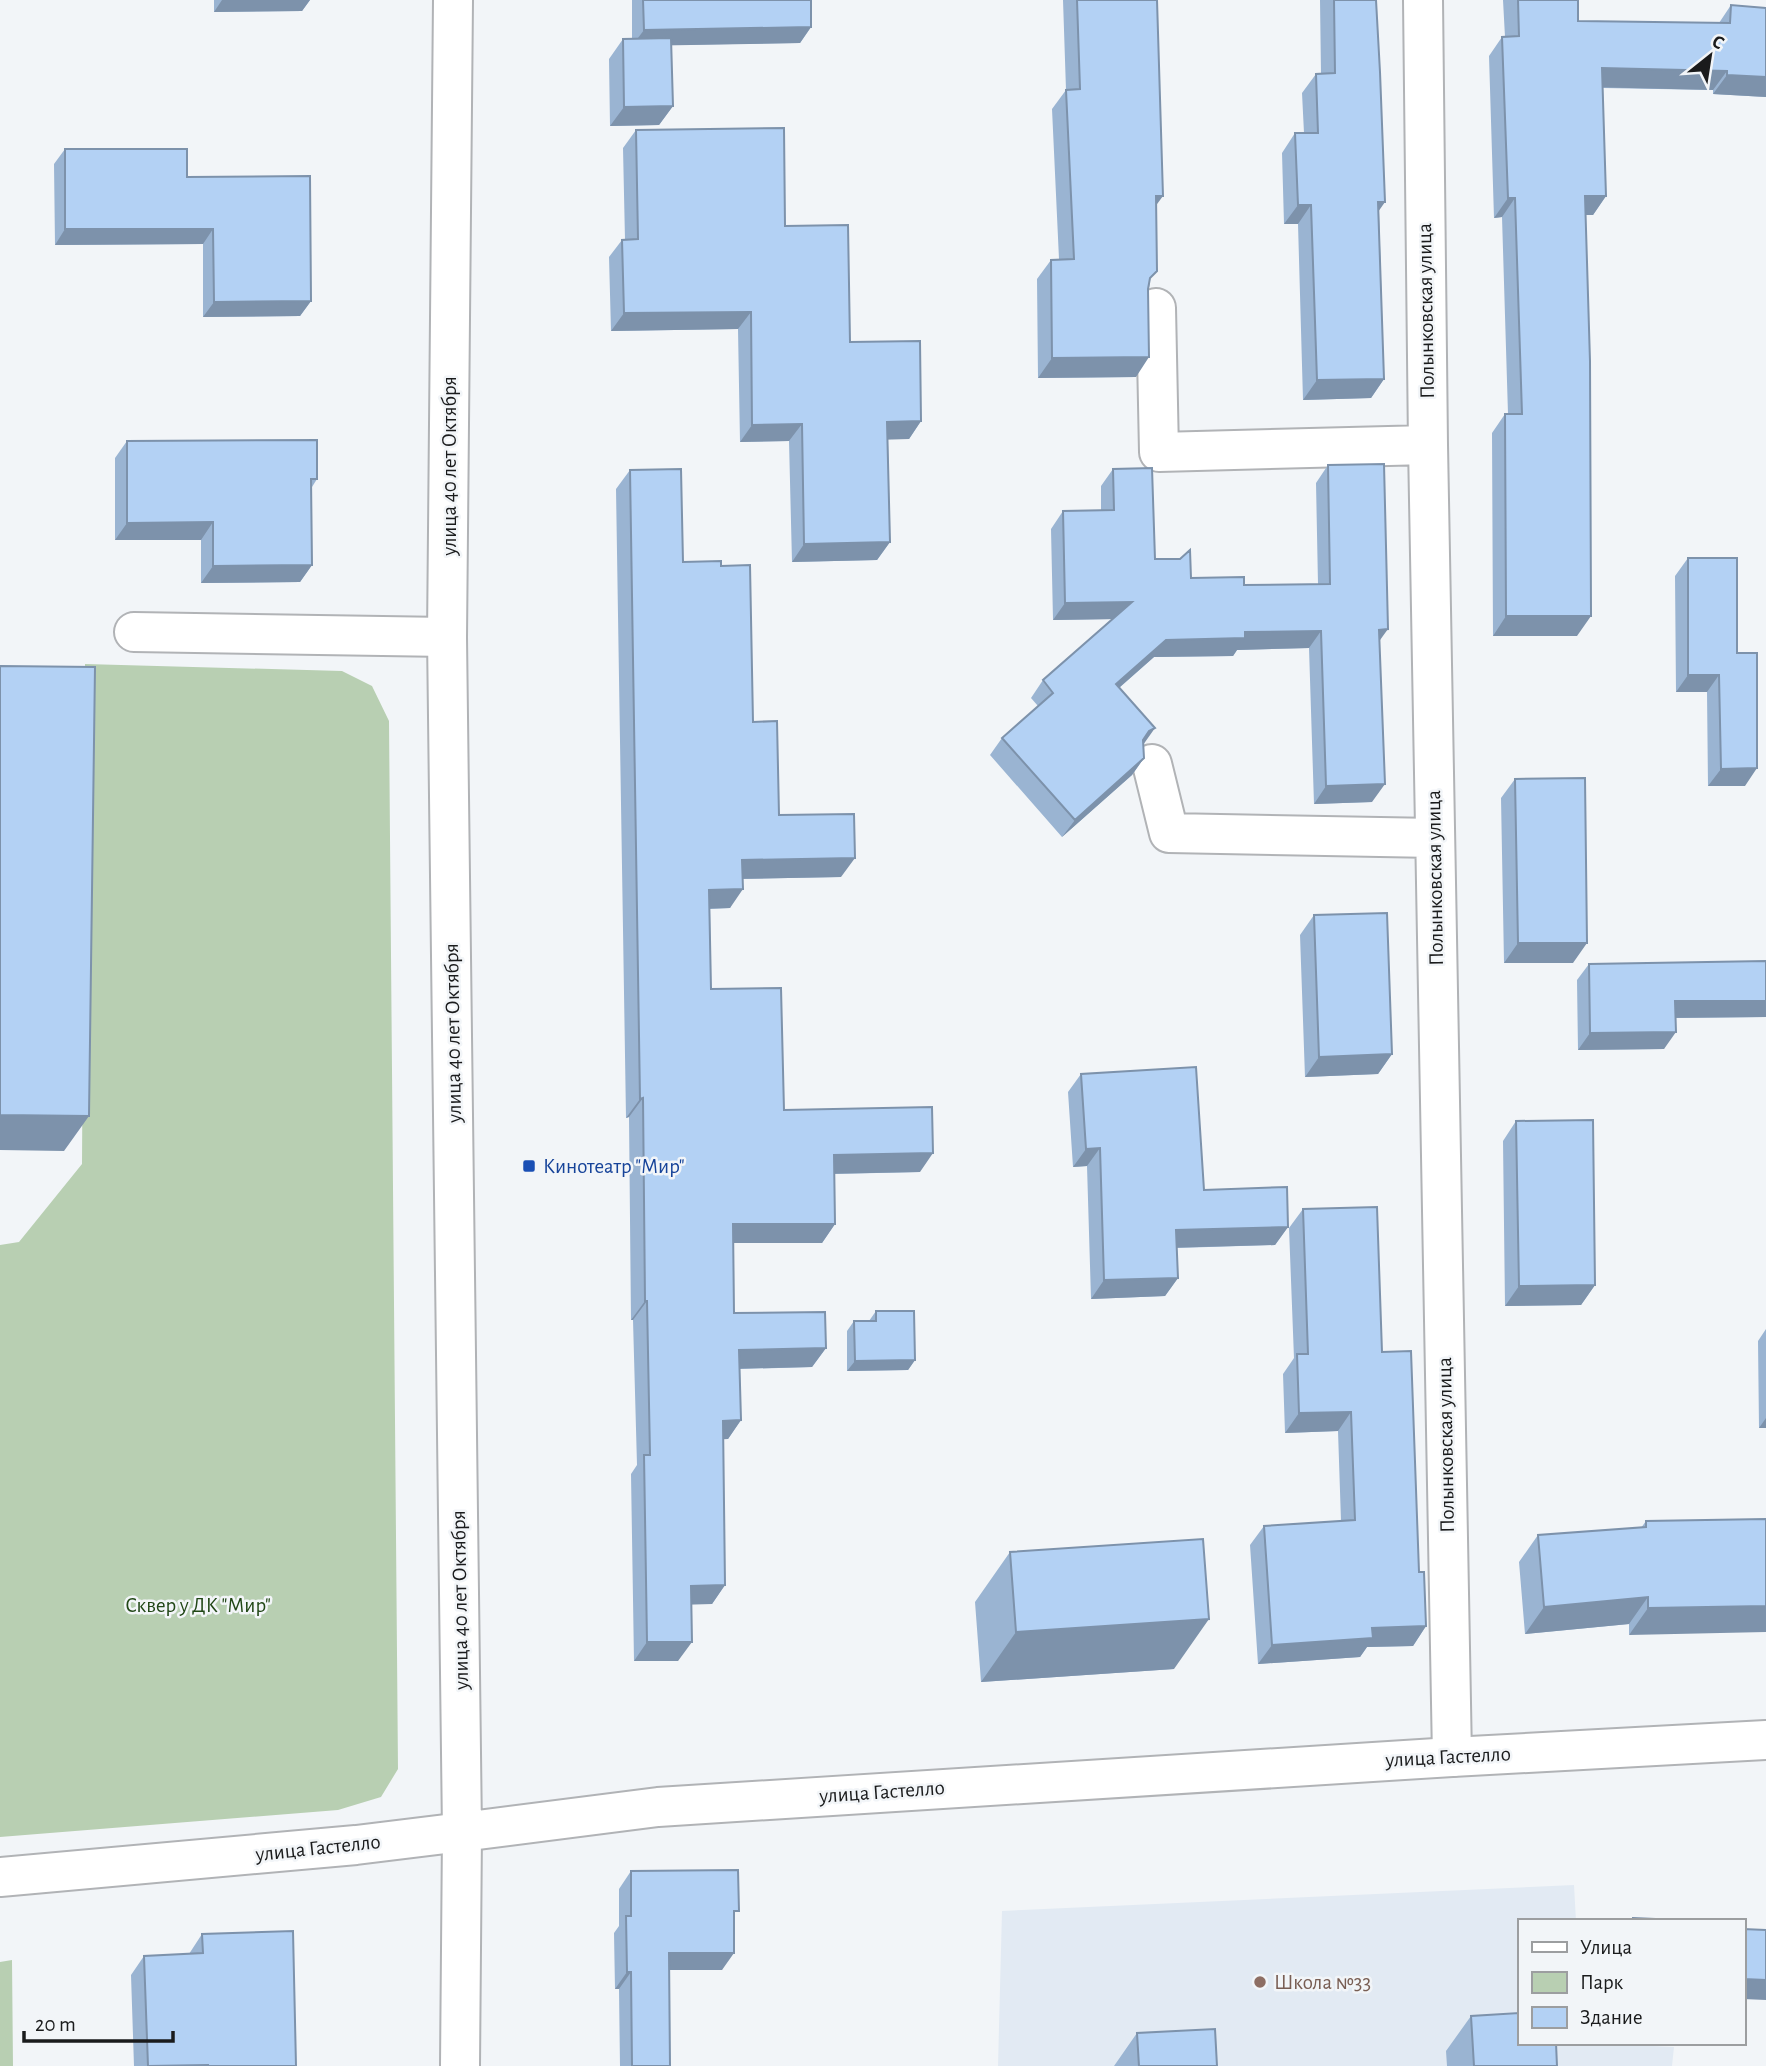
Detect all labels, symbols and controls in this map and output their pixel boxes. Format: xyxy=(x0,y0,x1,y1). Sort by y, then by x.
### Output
north arrow xyxy=(1675,21,1745,91)
text: С xyxy=(1708,32,1727,53)
street label: Полынковская улица xyxy=(1414,222,1438,399)
street label: улица 40 лет Октября xyxy=(439,376,460,557)
street label: Полынковская улица xyxy=(1423,789,1447,966)
street label: улица 40 лет Октября xyxy=(441,943,465,1124)
place label: Кинотеатр "Мир" xyxy=(543,1156,685,1177)
marker: Кинотеатр "Мир" xyxy=(521,1158,537,1174)
street label: Полынковская улица xyxy=(1434,1356,1458,1533)
street label: улица 40 лет Октября xyxy=(448,1510,472,1691)
park label: Сквер у ДК "Мир" xyxy=(125,1595,271,1616)
street label: улица Гастелло xyxy=(1384,1743,1511,1771)
street label: улица Гастелло xyxy=(818,1777,945,1807)
street label: улица Гастелло xyxy=(253,1831,382,1865)
legend xyxy=(1518,1919,1745,2045)
text: Улица xyxy=(1580,1937,1633,1958)
place label: Школа №33 xyxy=(1274,1972,1371,1993)
text: Парк xyxy=(1580,1972,1624,1993)
marker: Школа №33 xyxy=(1252,1974,1268,1990)
scale bar xyxy=(24,2000,173,2044)
text: Здание xyxy=(1580,2007,1643,2028)
text: 20 m xyxy=(35,2014,76,2035)

